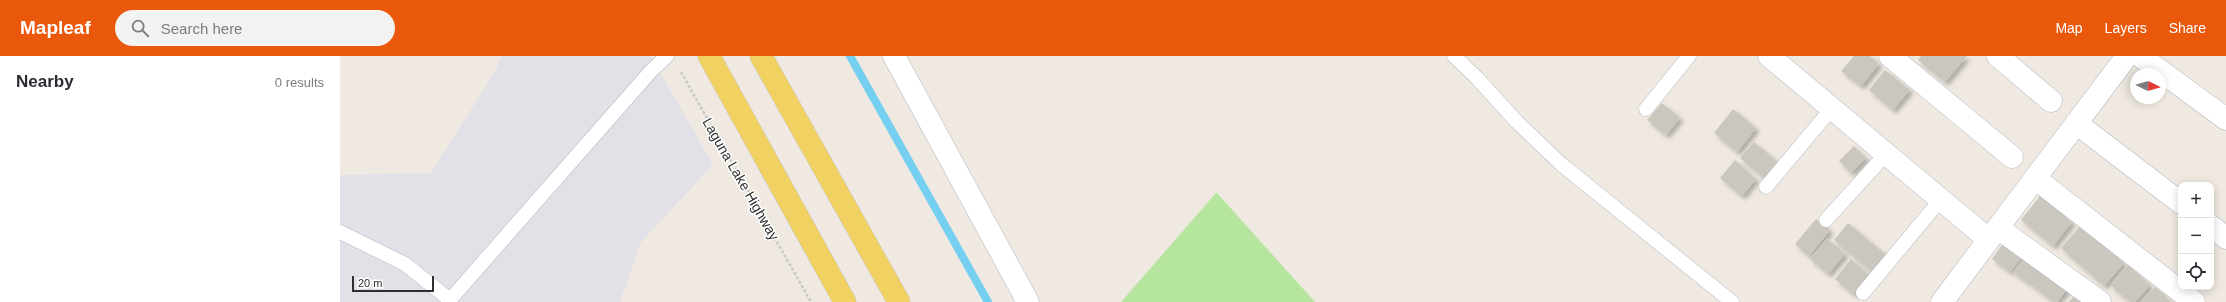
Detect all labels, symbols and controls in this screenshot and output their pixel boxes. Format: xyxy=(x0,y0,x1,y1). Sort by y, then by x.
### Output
search box xyxy=(115,10,395,46)
text: Mapleaf xyxy=(20,17,91,38)
icon: search xyxy=(129,17,151,39)
text: Search here xyxy=(161,20,242,37)
text: Map xyxy=(2055,20,2083,36)
text: Layers xyxy=(2105,20,2147,36)
text: Share xyxy=(2169,20,2206,36)
north arrow xyxy=(2130,68,2166,104)
text: Nearby xyxy=(16,72,74,91)
text: 0 results xyxy=(275,75,324,90)
street label: Laguna Lake Highway xyxy=(699,115,783,243)
map controls xyxy=(2178,182,2214,290)
button: + xyxy=(2178,182,2214,218)
button: − xyxy=(2178,218,2214,254)
button: locate xyxy=(2178,254,2214,290)
scale bar xyxy=(352,274,434,293)
text: 20 m xyxy=(358,277,382,289)

